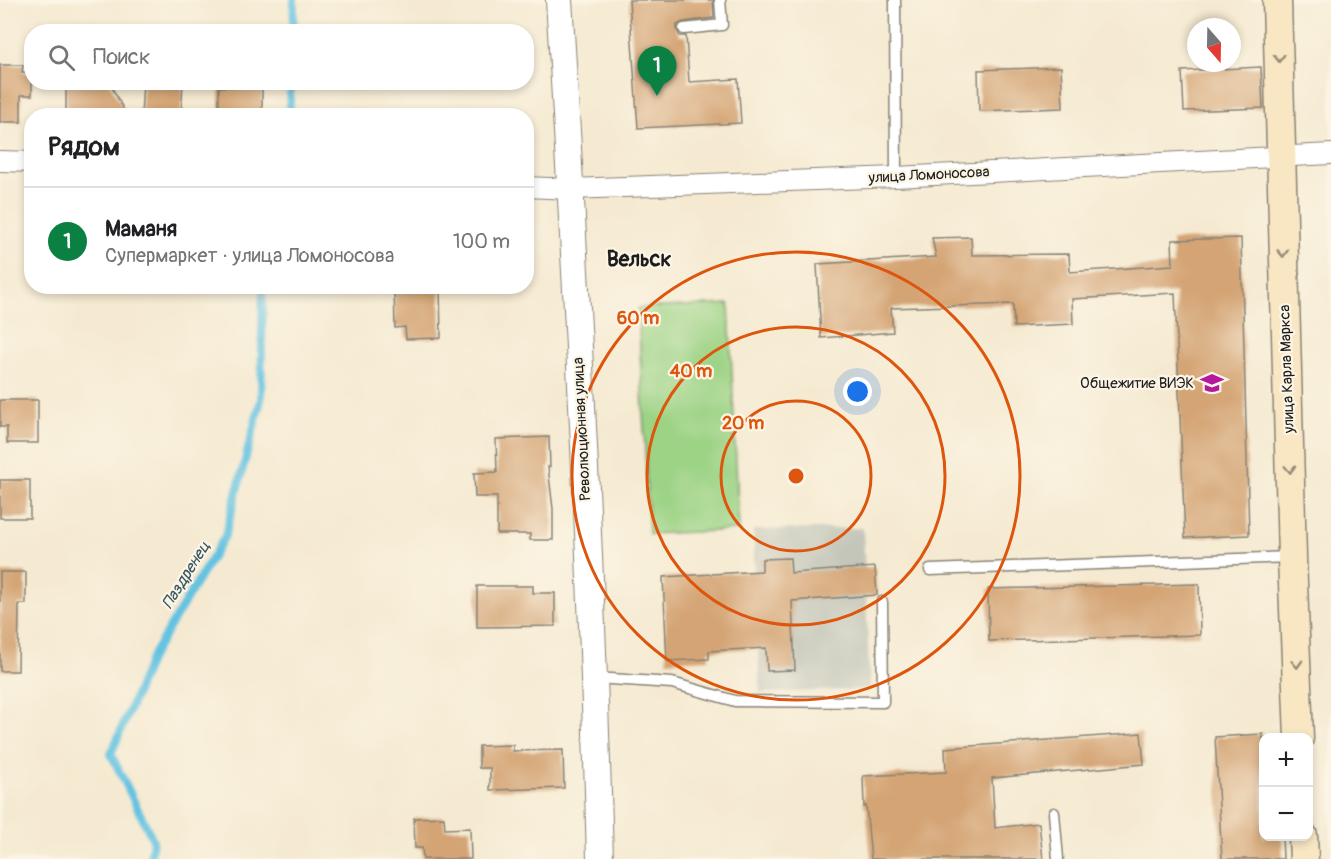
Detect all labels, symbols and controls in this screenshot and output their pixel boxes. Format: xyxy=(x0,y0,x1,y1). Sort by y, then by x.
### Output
north arrow xyxy=(1187,18,1241,72)
search box xyxy=(24,24,534,90)
icon: search xyxy=(45,41,78,74)
text: Поиск xyxy=(93,43,150,71)
pin: 1 xyxy=(638,46,676,96)
one-way arrow xyxy=(1272,54,1285,63)
text: Рядом xyxy=(48,131,120,163)
street label: улица Ломоносова xyxy=(867,162,990,188)
text: Маманя xyxy=(105,215,177,243)
text: 1 xyxy=(64,229,71,254)
text: 100 m xyxy=(453,229,510,254)
text: Супермаркет · улица Ломоносова xyxy=(105,243,394,268)
district label: Вельск xyxy=(607,246,671,273)
one-way arrow xyxy=(1277,249,1290,258)
street label: улица Карла Маркса xyxy=(1275,304,1299,435)
text: 60 m xyxy=(617,307,659,330)
street label: Революционная улица xyxy=(569,357,595,501)
text: 40 m xyxy=(670,360,712,383)
school or university icon: Общежитие ВИЭК xyxy=(1199,370,1225,396)
place label: Общежитие ВИЭК xyxy=(1080,374,1194,393)
your location xyxy=(843,377,872,406)
text: 20 m xyxy=(722,412,764,435)
one-way arrow xyxy=(1283,465,1296,474)
centre of rings xyxy=(786,466,806,486)
water label: Паздренец xyxy=(157,538,215,612)
one-way arrow xyxy=(1290,660,1303,669)
map controls xyxy=(1259,733,1313,841)
button: + xyxy=(1259,733,1313,787)
button: − xyxy=(1259,787,1313,841)

